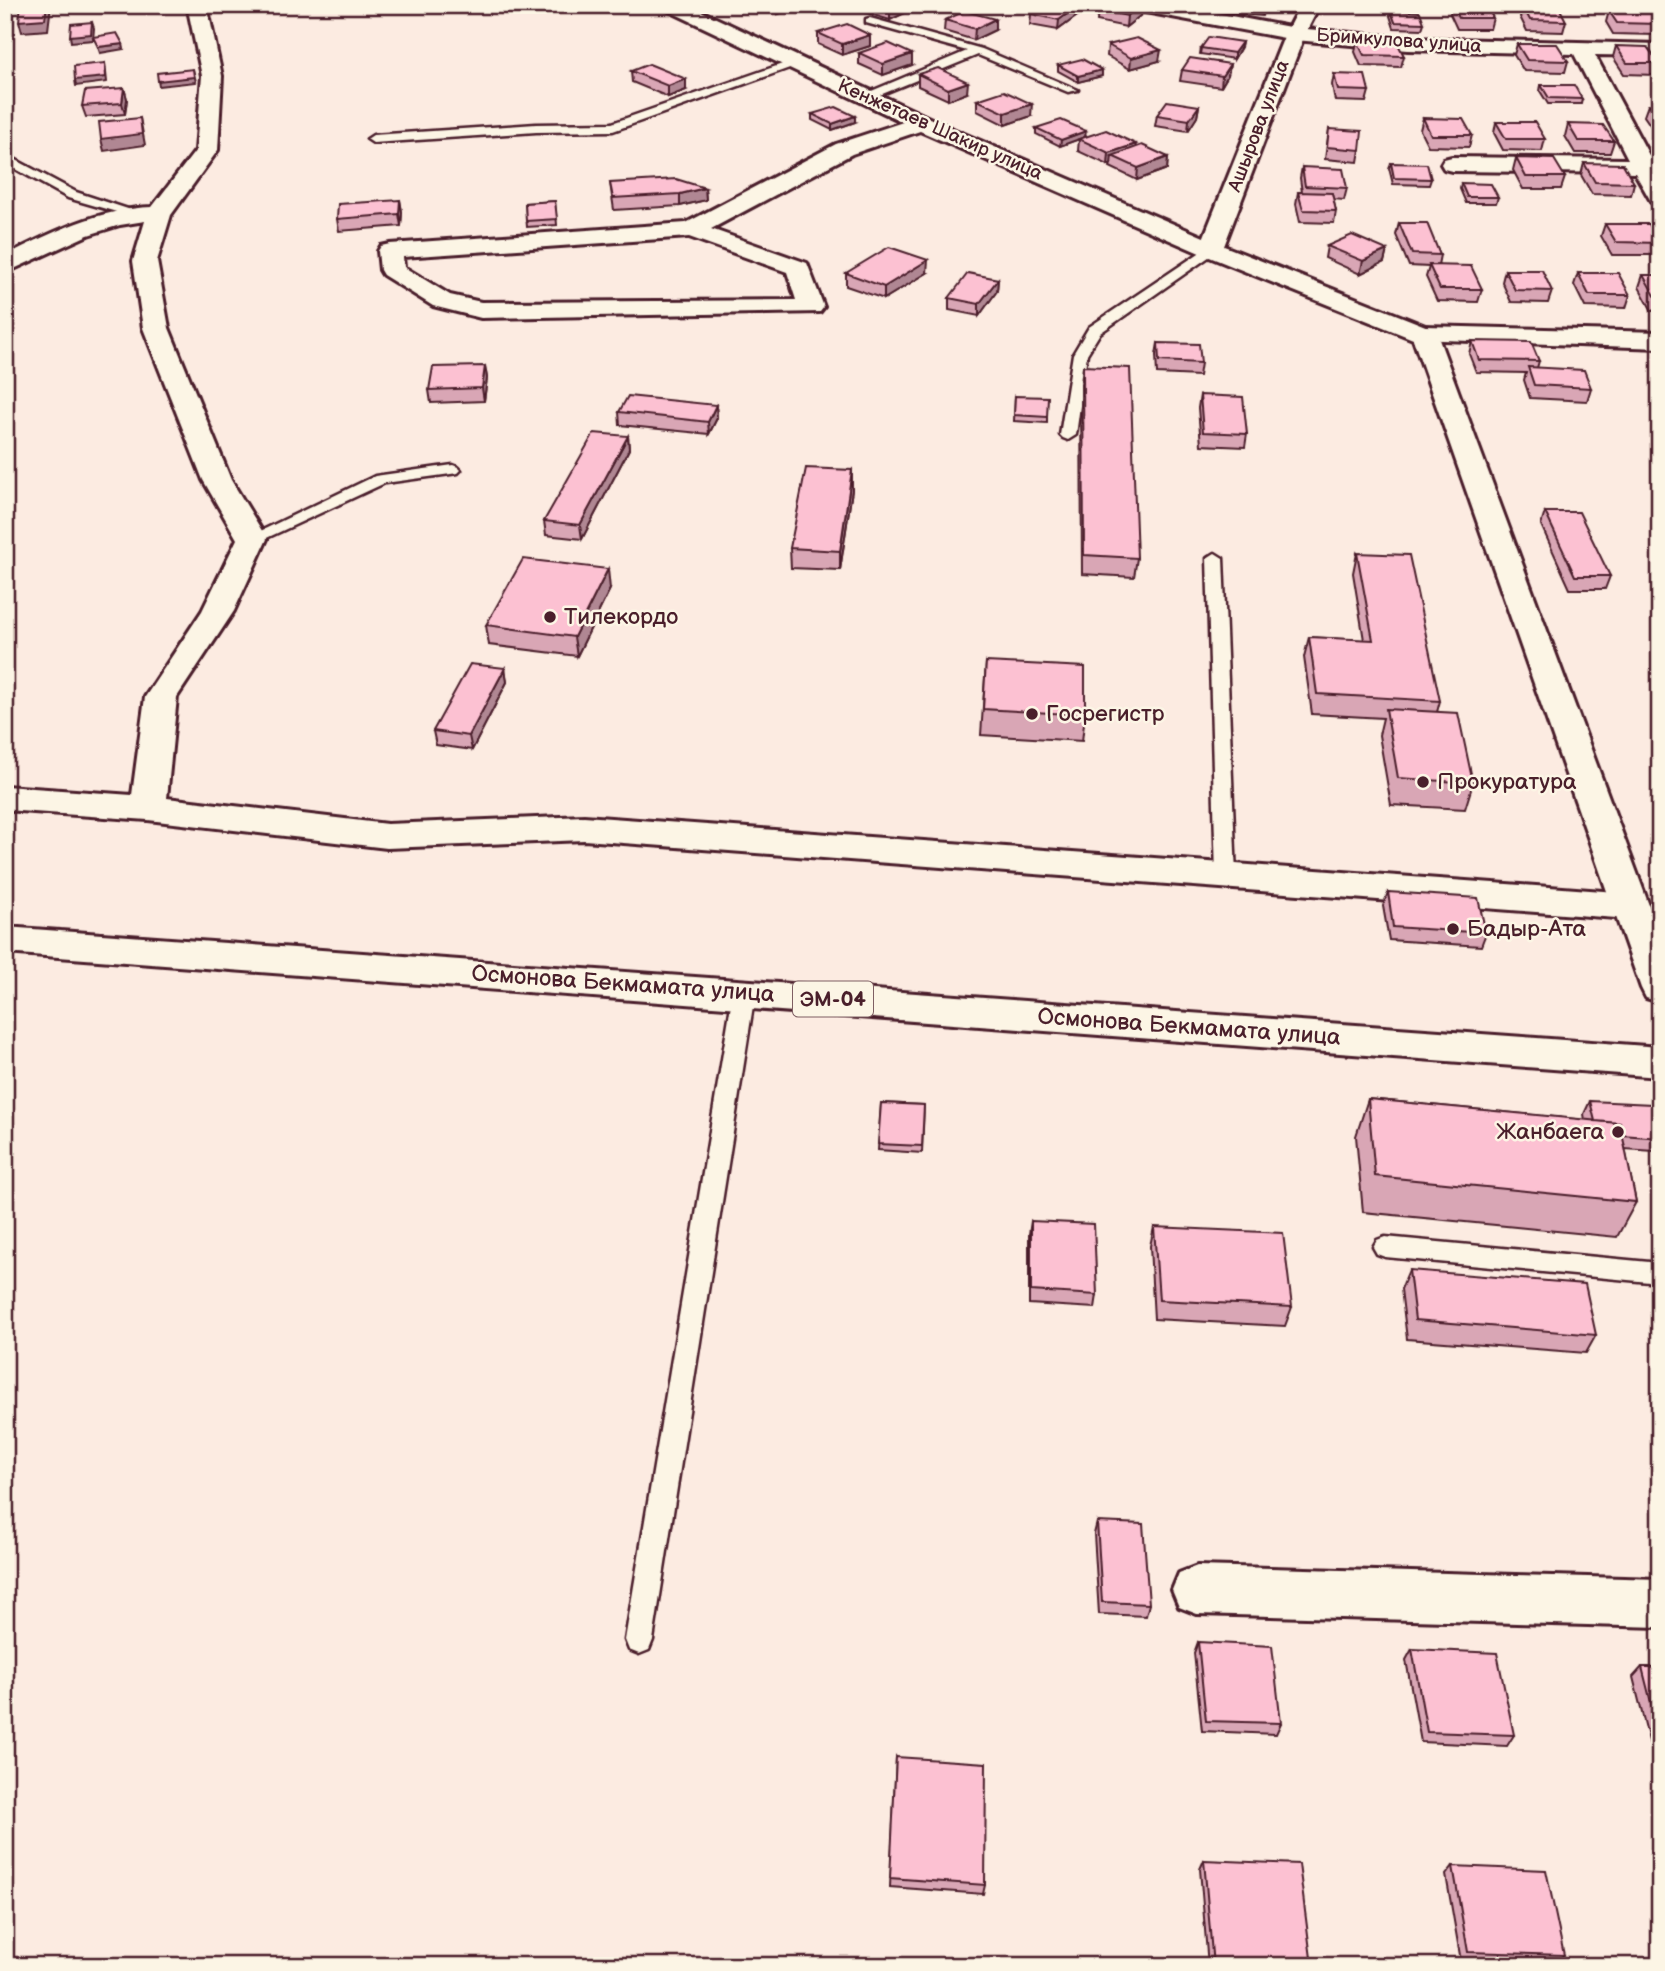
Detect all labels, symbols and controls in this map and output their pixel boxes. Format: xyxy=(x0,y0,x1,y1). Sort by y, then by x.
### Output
street label: Бримкулова улица xyxy=(1316,24,1482,58)
street label: Ашырова улица xyxy=(1223,57,1295,196)
street label: Кенжетаев Шакир улица xyxy=(834,74,1046,186)
place label: Тилекордо xyxy=(564,603,678,631)
marker: Тилекордо xyxy=(542,609,558,625)
place label: Госрегистр xyxy=(1046,700,1165,728)
marker: Госрегистр xyxy=(1024,706,1040,722)
place label: Прокуратура xyxy=(1437,768,1577,796)
marker: Прокуратура xyxy=(1415,774,1431,790)
place label: Бадыр-Ата xyxy=(1467,915,1587,943)
marker: Бадыр-Ата xyxy=(1445,921,1461,937)
street label: Осмонова Бекмамата улица xyxy=(470,959,776,1009)
road number: ЭМ-04 xyxy=(793,982,873,1016)
street label: Осмонова Бекмамата улица xyxy=(1036,1002,1342,1052)
place label: Жанбаега xyxy=(1496,1118,1604,1146)
marker: Жанбаега xyxy=(1610,1124,1626,1140)

